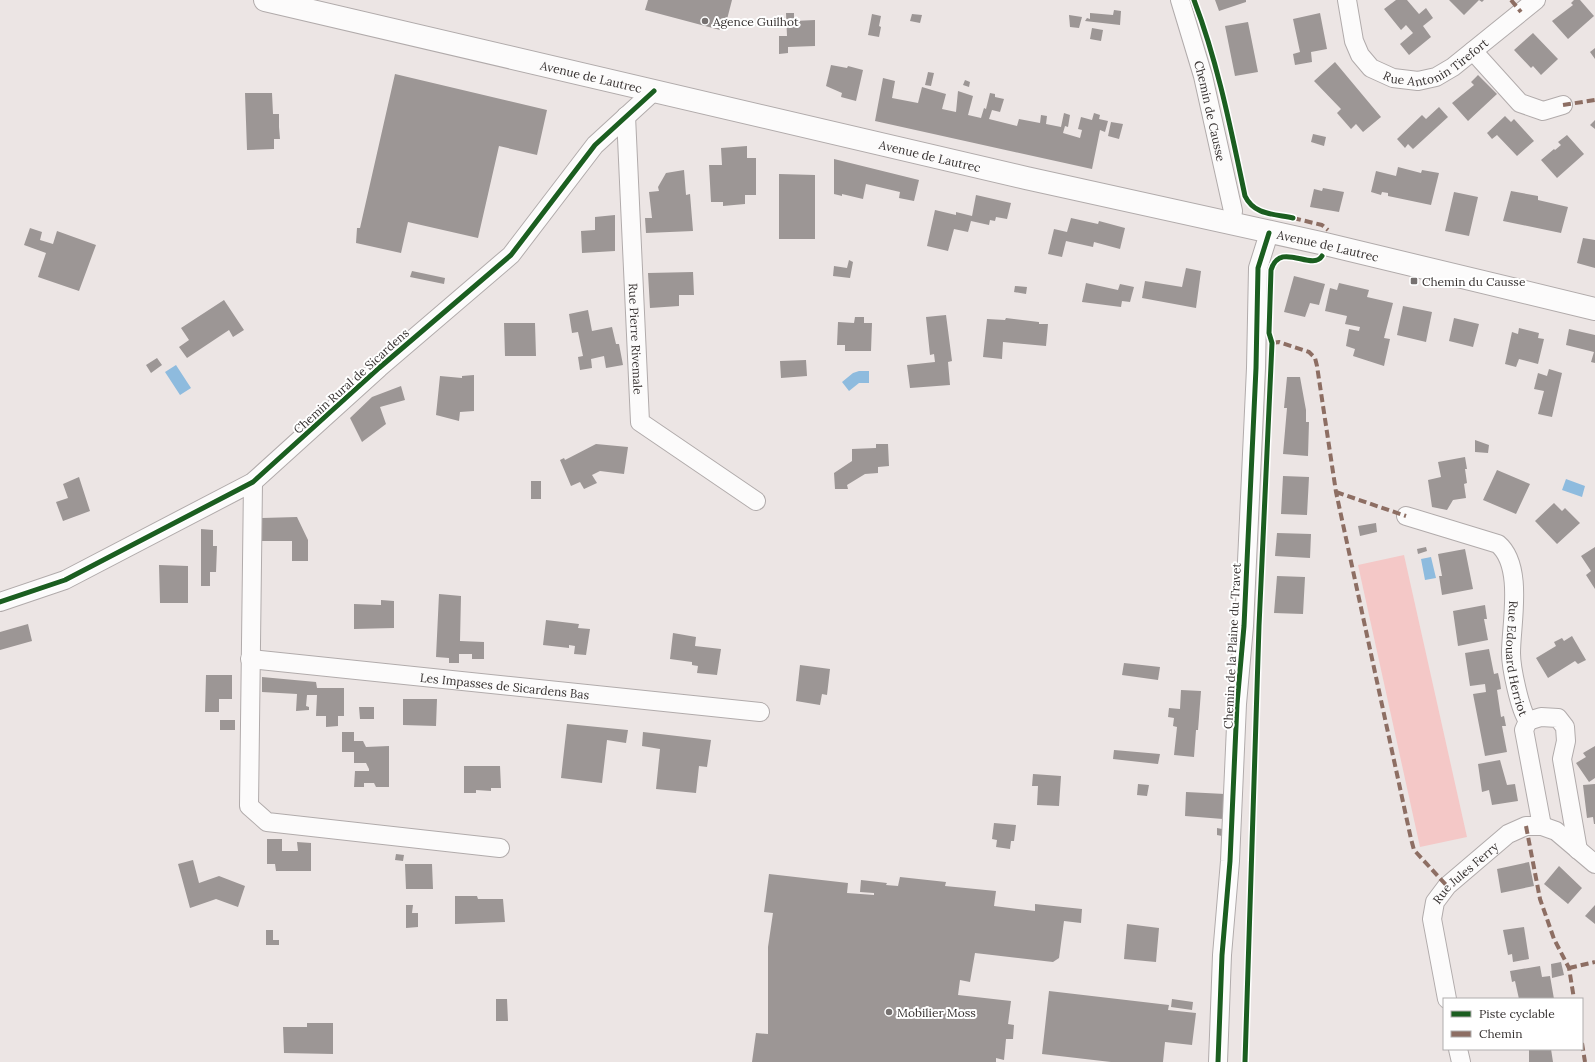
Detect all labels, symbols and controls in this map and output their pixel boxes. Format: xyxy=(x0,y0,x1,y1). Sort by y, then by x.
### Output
place label: Agence Guilhot xyxy=(712,14,799,29)
marker: Agence Guilhot xyxy=(700,16,710,26)
street label: Rue Antonin Tirefort xyxy=(1381,34,1491,89)
street label: Avenue de Lautrec xyxy=(538,57,644,95)
street label: Chemin de Causse xyxy=(1191,59,1229,163)
street label: Avenue de Lautrec xyxy=(877,136,982,175)
street label: Avenue de Lautrec xyxy=(1275,226,1380,264)
place label: Chemin du Causse xyxy=(1422,274,1526,289)
marker: Chemin du Causse xyxy=(1409,276,1419,286)
street label: Rue Pierre Rivemale xyxy=(626,283,646,395)
street label: Chemin Rural de Sicardens xyxy=(290,325,412,437)
street label: Chemin de la Plaine du Travet xyxy=(1220,562,1244,729)
street label: Rue Edouard Herriot xyxy=(1503,600,1532,718)
street label: Les Impasses de Sicardens Bas xyxy=(419,669,590,702)
street label: Rue Jules Ferry xyxy=(1429,838,1501,906)
legend xyxy=(1443,998,1583,1050)
place label: Mobilier Moss xyxy=(897,1005,976,1020)
text: Piste cyclable xyxy=(1479,1006,1555,1021)
marker: Mobilier Moss xyxy=(884,1007,894,1017)
text: Chemin xyxy=(1479,1026,1522,1041)

